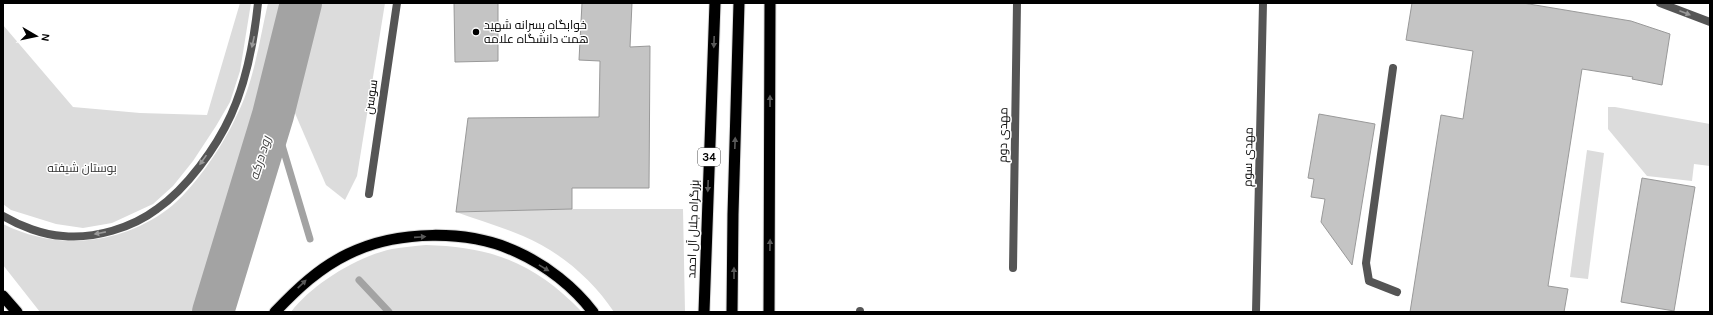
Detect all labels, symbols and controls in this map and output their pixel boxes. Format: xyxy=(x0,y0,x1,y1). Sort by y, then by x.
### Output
one-way arrow xyxy=(1680,10,1692,16)
north arrow xyxy=(16,16,56,56)
place label: خوابگاه پسرانه شهید همت دانشگاه علامه xyxy=(484,18,589,46)
marker: خوابگاه پسرانه شهید همت دانشگاه علامه xyxy=(471,27,481,37)
text: N xyxy=(38,33,52,42)
one-way arrow xyxy=(250,35,256,48)
one-way arrow xyxy=(710,36,717,48)
street label: سوسن xyxy=(362,79,380,115)
one-way arrow xyxy=(767,94,773,107)
street label: مهدی دوم xyxy=(996,107,1011,163)
street label: مهدی سوم xyxy=(1240,127,1257,187)
water label: رود درکه xyxy=(246,133,274,182)
one-way arrow xyxy=(732,136,738,149)
road number: 34 xyxy=(698,148,720,166)
one-way arrow xyxy=(199,155,207,166)
park label: بوستان شیفته xyxy=(47,161,117,175)
street label: بزرگراه جلال آل احمد xyxy=(684,179,702,279)
one-way arrow xyxy=(704,180,711,192)
one-way arrow xyxy=(94,231,106,237)
one-way arrow xyxy=(414,233,426,240)
one-way arrow xyxy=(767,238,773,251)
one-way arrow xyxy=(538,264,550,271)
one-way arrow xyxy=(731,266,737,279)
one-way arrow xyxy=(297,280,307,289)

